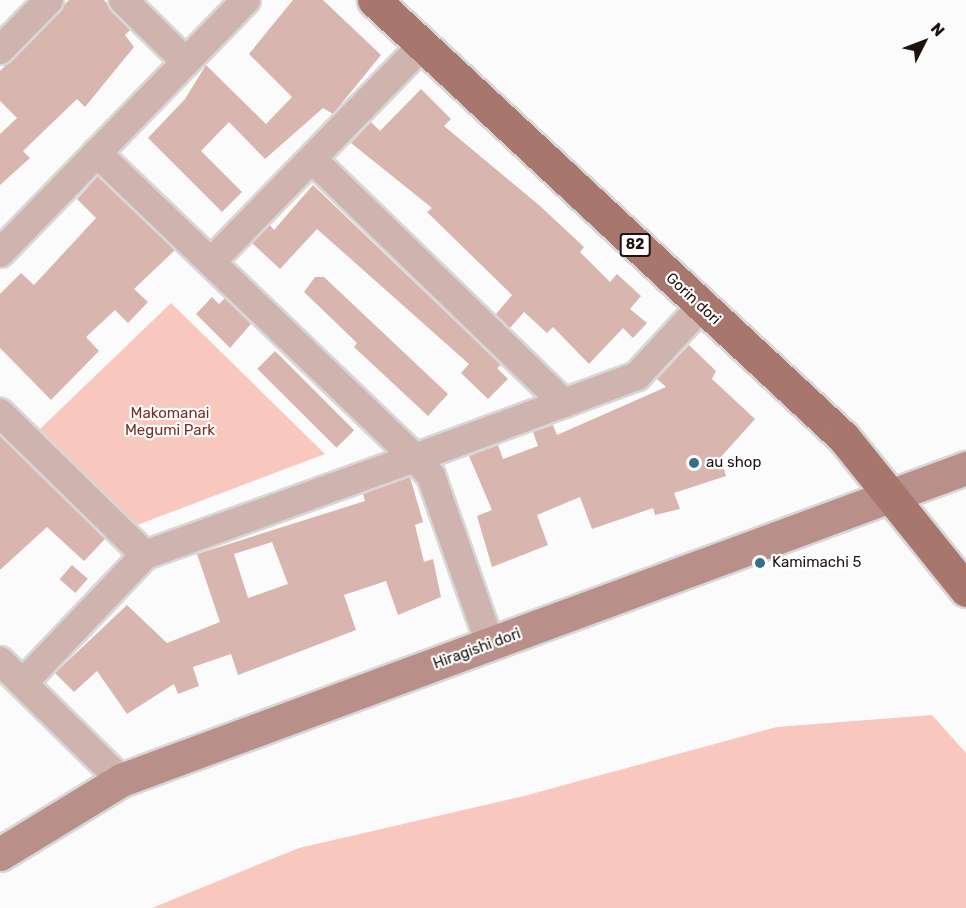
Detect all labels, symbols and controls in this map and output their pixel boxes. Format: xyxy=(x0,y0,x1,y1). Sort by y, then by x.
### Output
north arrow xyxy=(894,12,954,72)
text: N xyxy=(927,19,949,40)
road number: 82 xyxy=(618,234,652,256)
street label: Gorin dori xyxy=(662,269,724,329)
park label: Makomanai Megumi Park xyxy=(125,404,215,439)
place label: au shop xyxy=(706,454,761,472)
marker: au shop xyxy=(687,456,701,470)
place label: Kamimachi 5 xyxy=(772,554,861,572)
marker: Kamimachi 5 xyxy=(753,556,767,570)
street label: Hiragishi dori xyxy=(431,625,523,673)

